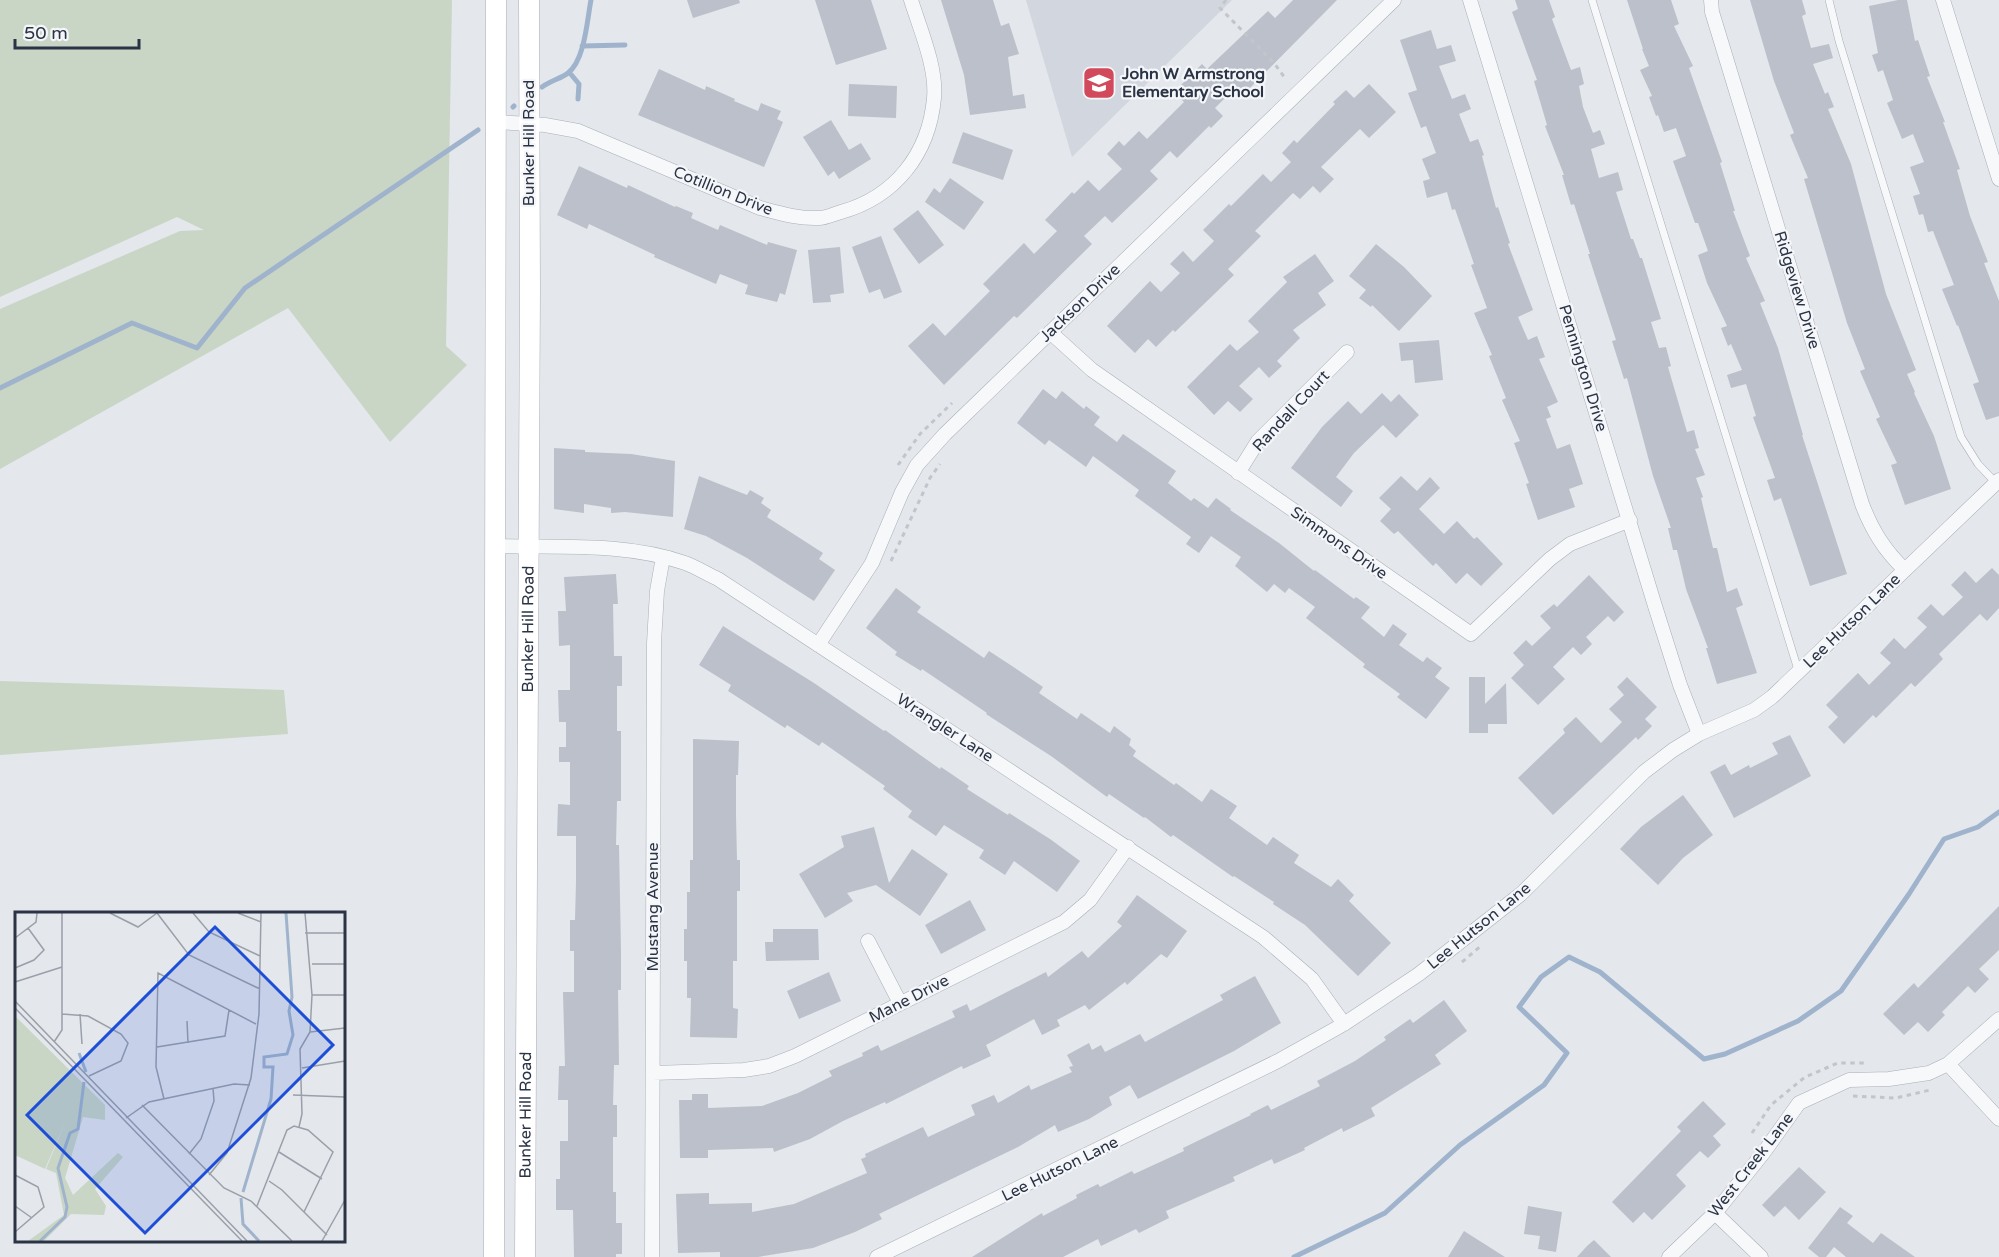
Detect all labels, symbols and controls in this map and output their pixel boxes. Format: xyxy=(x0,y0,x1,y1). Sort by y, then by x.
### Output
scale bar xyxy=(15,12,140,50)
text: 50 m xyxy=(24,22,68,44)
place label: John W Armstrong Elementary School xyxy=(1121,64,1265,102)
school or university icon: John W Armstrong Elementary School xyxy=(1081,65,1117,101)
street label: Bunker Hill Road xyxy=(519,80,539,206)
street label: Cotillion Drive xyxy=(670,162,776,220)
street label: Ridgeview Drive xyxy=(1770,229,1824,351)
street label: Jackson Drive xyxy=(1036,260,1124,346)
street label: Pennington Drive xyxy=(1554,302,1612,434)
street label: Randall Court xyxy=(1248,366,1334,456)
street label: Simmons Drive xyxy=(1287,502,1391,584)
street label: Bunker Hill Road xyxy=(518,566,539,692)
street label: Lee Hutson Lane xyxy=(1799,570,1905,672)
street label: Wrangler Lane xyxy=(893,689,997,767)
street label: Mustang Avenue xyxy=(643,843,663,971)
street label: Lee Hutson Lane xyxy=(1423,878,1535,974)
inset map xyxy=(15,912,345,1242)
street label: Mane Drive xyxy=(866,970,952,1028)
street label: Bunker Hill Road xyxy=(515,1052,536,1178)
street label: West Creek Lane xyxy=(1704,1109,1798,1221)
street label: Lee Hutson Lane xyxy=(998,1132,1122,1206)

